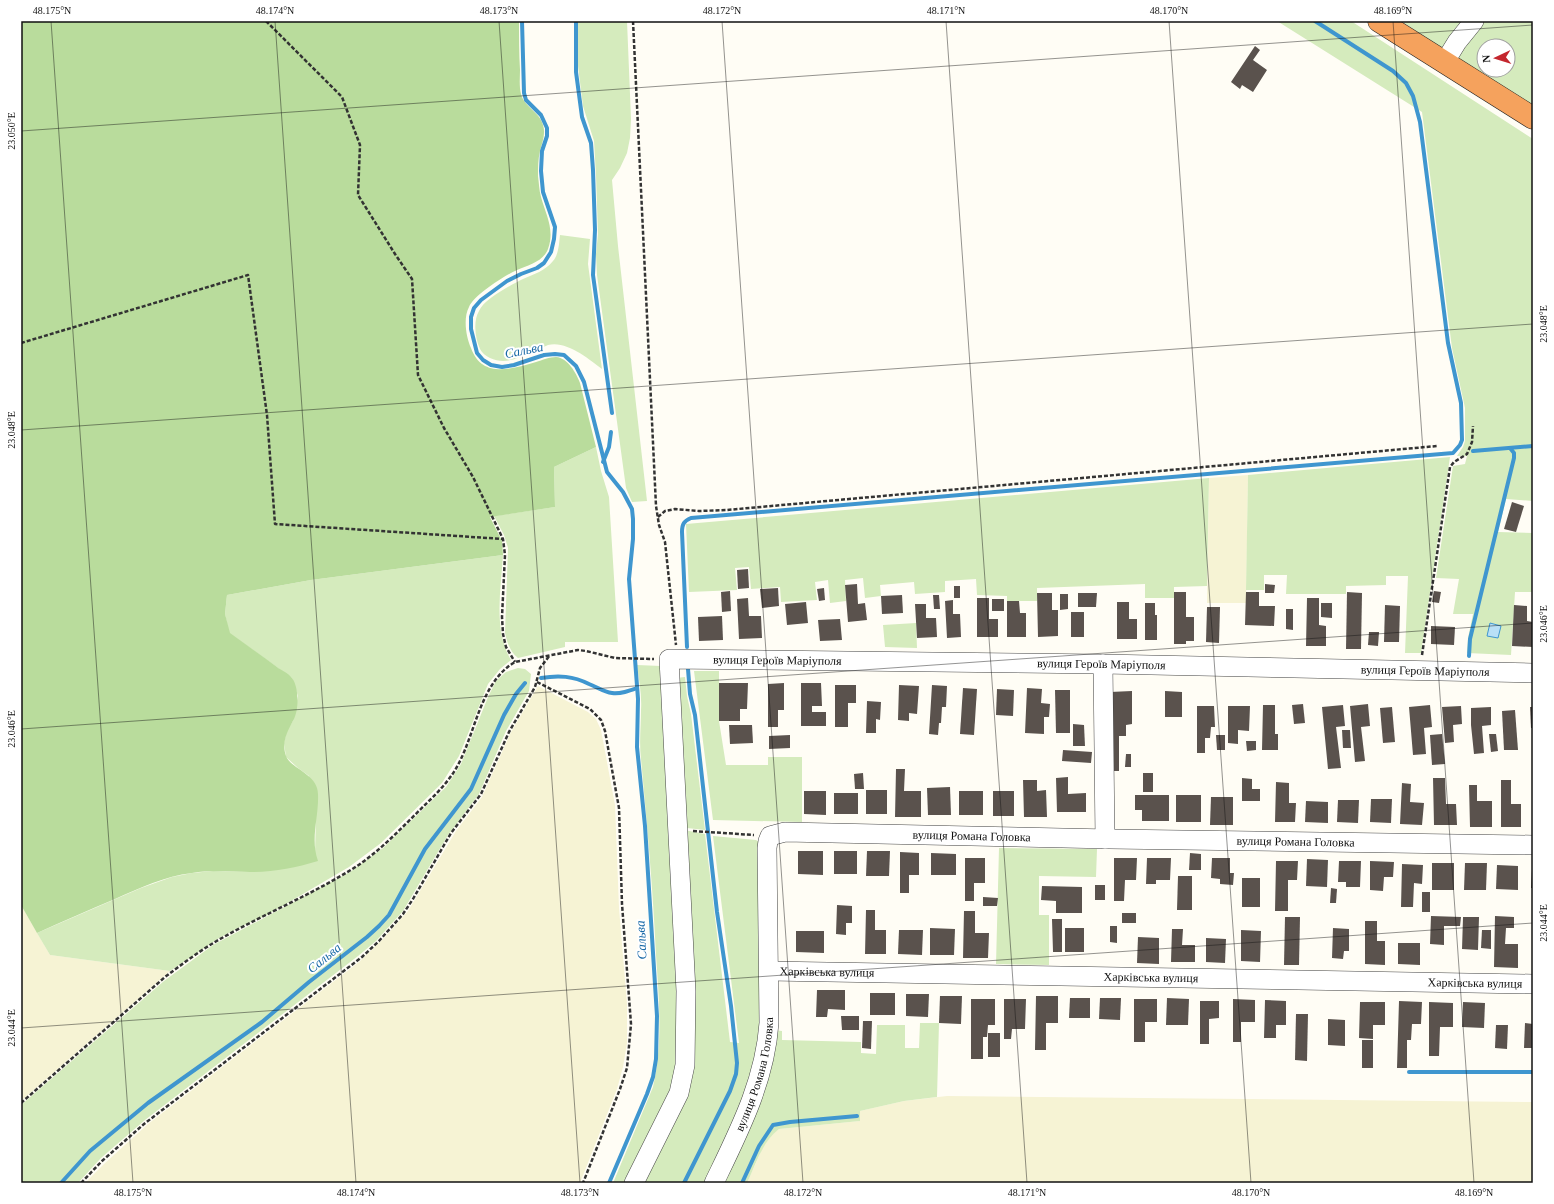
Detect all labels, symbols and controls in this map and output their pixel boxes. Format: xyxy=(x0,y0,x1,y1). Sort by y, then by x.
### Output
text: 48.175°N xyxy=(33,5,71,16)
text: 48.174°N xyxy=(256,5,294,16)
text: 48.173°N xyxy=(480,5,518,16)
text: 48.172°N xyxy=(703,5,741,16)
text: 48.171°N xyxy=(927,5,965,16)
text: 48.170°N xyxy=(1150,5,1188,16)
text: 48.169°N xyxy=(1374,5,1412,16)
north arrow xyxy=(1476,38,1516,78)
text: N xyxy=(1480,54,1492,63)
text: 23.050°E xyxy=(6,112,17,150)
text: 23.048°E xyxy=(1538,305,1549,343)
water label: Сальва xyxy=(503,339,545,361)
text: 23.048°E xyxy=(6,411,17,449)
text: 23.046°E xyxy=(1538,605,1549,643)
street label: вулиця Героїв Маріуполя xyxy=(713,653,842,668)
street label: вулиця Героїв Маріуполя xyxy=(1037,656,1166,672)
street label: вулиця Героїв Маріуполя xyxy=(1361,662,1490,679)
text: 23.046°E xyxy=(6,710,17,748)
street label: вулиця Романа Головка xyxy=(912,828,1032,844)
street label: вулиця Романа Головка xyxy=(1236,834,1356,849)
text: 23.044°E xyxy=(1538,904,1549,942)
water label: Сальва xyxy=(632,920,650,960)
water label: Сальва xyxy=(304,940,344,976)
street label: Харківська вулиця xyxy=(780,964,875,980)
street label: Харківська вулиця xyxy=(1103,970,1199,985)
street label: Харківська вулиця xyxy=(1427,975,1523,991)
text: 23.044°E xyxy=(6,1009,17,1047)
street label: вулиця Романа Головка xyxy=(732,1016,776,1134)
text: 48.175°N xyxy=(114,1187,152,1198)
text: 48.174°N xyxy=(337,1187,375,1198)
text: 48.173°N xyxy=(561,1187,599,1198)
text: 48.172°N xyxy=(784,1187,822,1198)
text: 48.171°N xyxy=(1008,1187,1046,1198)
text: 48.170°N xyxy=(1232,1187,1270,1198)
text: 48.169°N xyxy=(1455,1187,1493,1198)

